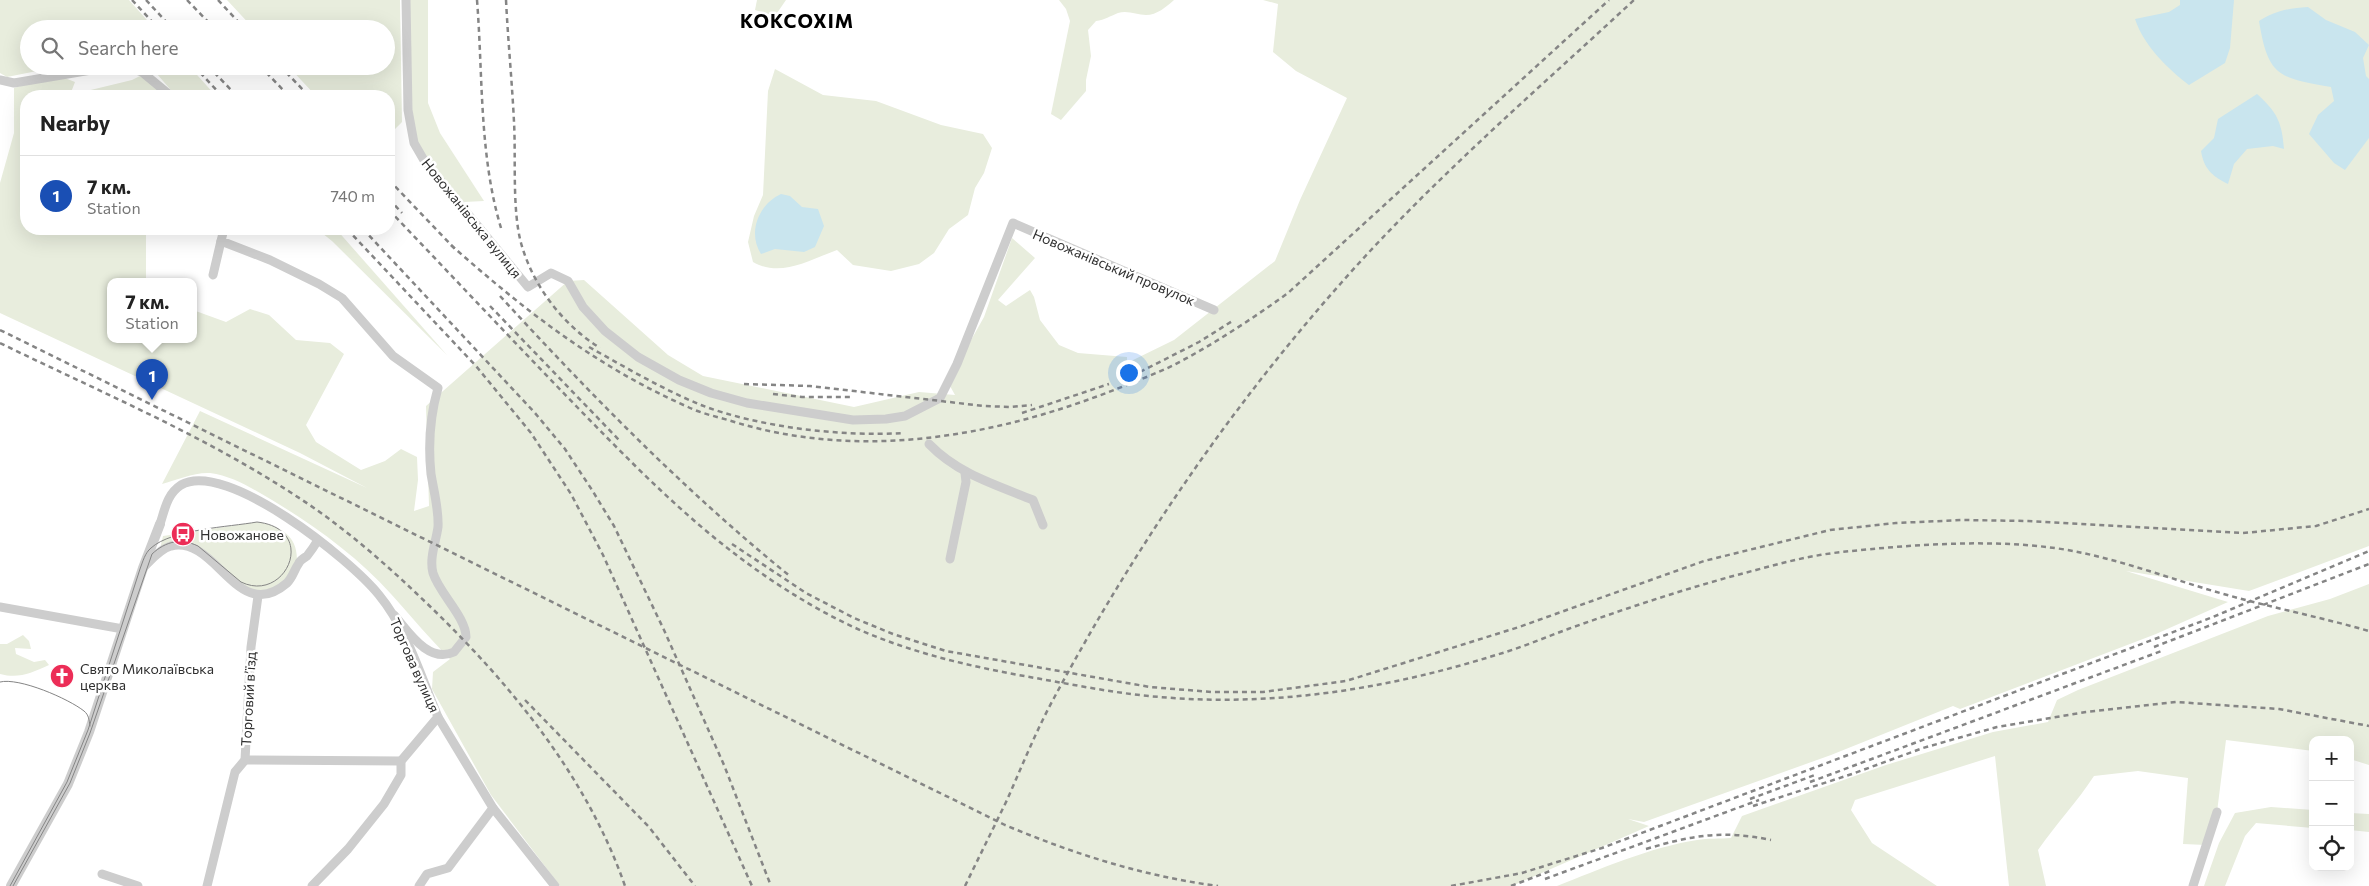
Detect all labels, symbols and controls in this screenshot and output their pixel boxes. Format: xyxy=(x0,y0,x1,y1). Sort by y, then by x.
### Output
district label: КОКСОХІМ xyxy=(740,9,854,32)
search box xyxy=(20,20,395,75)
icon: search xyxy=(38,34,66,62)
text: Search here xyxy=(78,36,178,59)
text: Nearby xyxy=(40,110,110,135)
street label: Новожанівська вулиця xyxy=(419,155,525,281)
text: 7 км. xyxy=(87,175,131,198)
text: 1 xyxy=(52,186,60,205)
text: 740 m xyxy=(330,186,375,205)
text: Station xyxy=(87,198,141,217)
street label: Новожанівський провулок xyxy=(1030,225,1198,309)
popup xyxy=(107,278,197,343)
text: 7 км. xyxy=(125,290,169,313)
text: Station xyxy=(125,313,179,332)
pin: 1 xyxy=(136,359,168,400)
your location xyxy=(1116,360,1142,386)
bus stop icon: Новожанове xyxy=(170,521,196,547)
place label: Новожанове xyxy=(200,526,284,543)
street label: Торгова вулиця xyxy=(386,615,444,715)
street label: Торговий в’їзд xyxy=(237,651,259,747)
place label: Свято Миколаївська церква xyxy=(80,660,214,693)
church icon: Свято Миколаївська церква xyxy=(49,663,75,689)
map controls xyxy=(2309,736,2354,871)
button: + xyxy=(2309,736,2354,781)
button: − xyxy=(2309,781,2354,826)
button: locate xyxy=(2309,826,2354,871)

